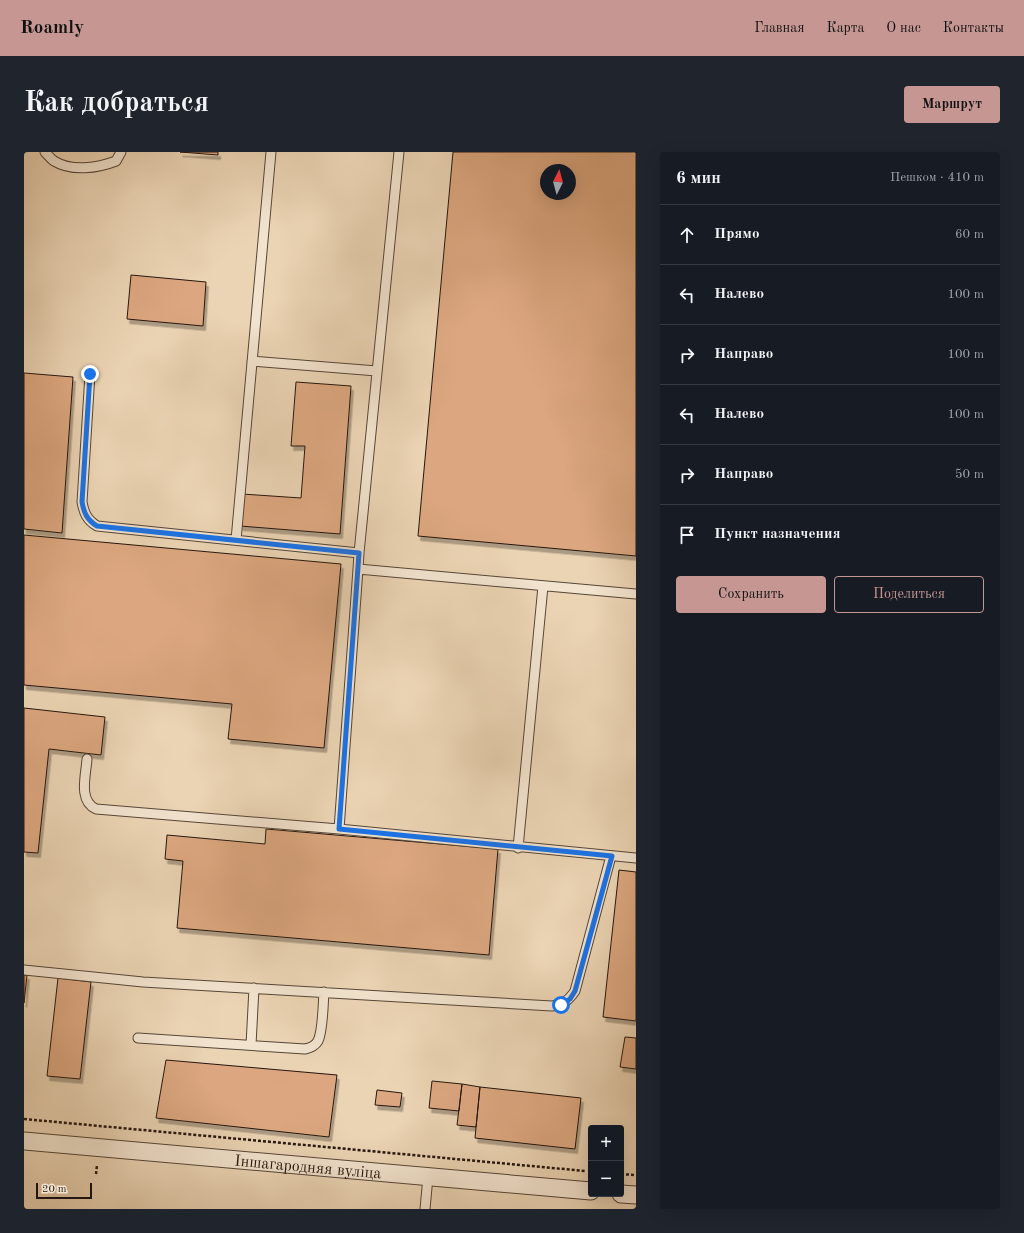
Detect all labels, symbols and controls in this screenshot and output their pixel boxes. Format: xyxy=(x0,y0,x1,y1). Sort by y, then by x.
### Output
text: Roamly xyxy=(20,19,84,38)
text: Главная xyxy=(754,21,804,35)
text: Карта xyxy=(826,21,864,35)
text: О нас xyxy=(886,21,921,35)
text: Контакты xyxy=(943,21,1004,35)
button: Маршрут xyxy=(904,86,1000,123)
text: Как добраться xyxy=(24,90,209,118)
north arrow xyxy=(540,164,576,200)
text: 6 мин xyxy=(676,170,721,187)
text: Пешком · 410 m xyxy=(890,171,984,184)
icon: ahead xyxy=(676,224,698,246)
text: Прямо xyxy=(714,227,760,242)
text: 60 m xyxy=(955,228,984,241)
icon: left xyxy=(676,284,698,306)
text: Налево xyxy=(714,287,764,302)
text: 100 m xyxy=(947,288,984,301)
icon: right xyxy=(676,344,698,366)
text: Направо xyxy=(714,347,773,362)
text: 100 m xyxy=(947,348,984,361)
route end xyxy=(81,365,99,383)
icon: left xyxy=(676,404,698,426)
text: Налево xyxy=(714,407,764,422)
text: 100 m xyxy=(947,408,984,421)
icon: right xyxy=(676,464,698,486)
text: Направо xyxy=(714,467,773,482)
text: 50 m xyxy=(955,468,984,481)
icon: arrive xyxy=(676,524,698,546)
text: Пункт назначения xyxy=(714,527,841,542)
button: Сохранить xyxy=(676,576,826,613)
button: Поделиться xyxy=(834,576,984,613)
route start xyxy=(552,996,570,1014)
map controls xyxy=(588,1125,624,1197)
button: + xyxy=(588,1125,624,1161)
street label: Іншагародняя вуліца xyxy=(234,1154,382,1182)
button: − xyxy=(588,1161,624,1197)
scale bar xyxy=(36,1181,92,1200)
text: 20 m xyxy=(42,1184,67,1195)

